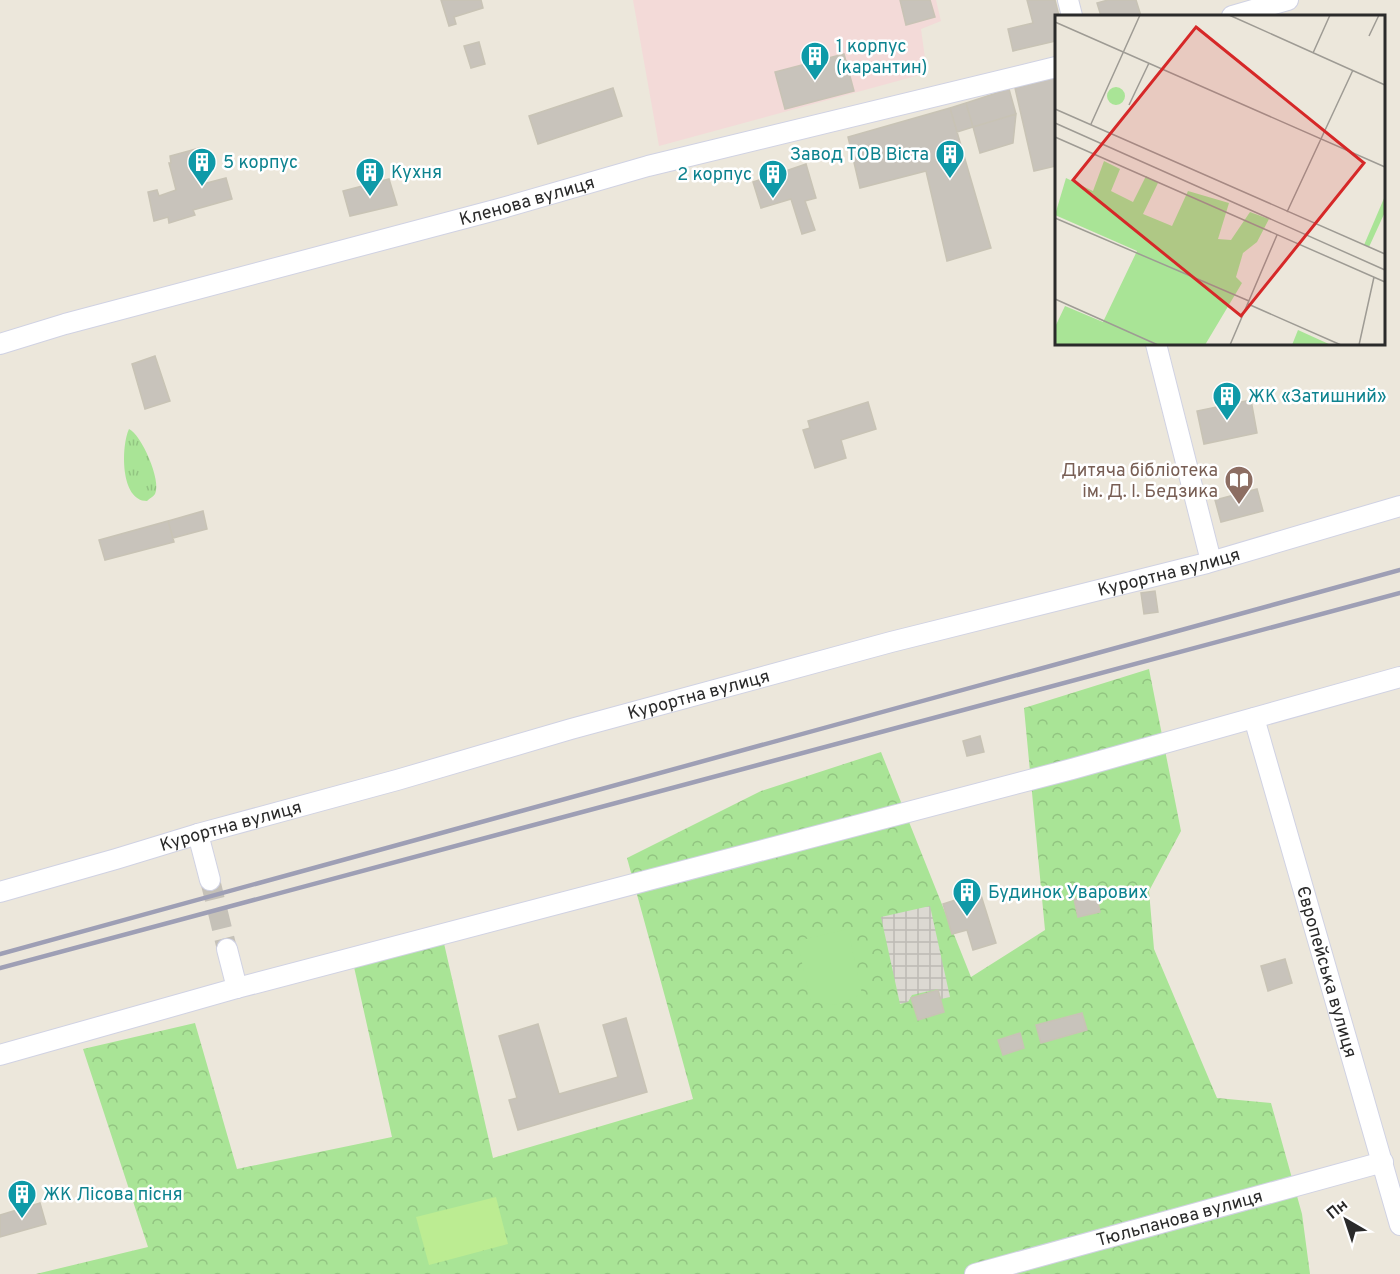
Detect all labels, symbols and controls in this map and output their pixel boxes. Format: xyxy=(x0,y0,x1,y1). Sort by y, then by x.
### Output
inset map xyxy=(1055,15,1385,345)
place label: 1 корпус (карантин) xyxy=(836,36,927,80)
building icon: 1 корпус (карантин) xyxy=(799,40,831,82)
building icon: Завод ТОВ Віста xyxy=(934,138,966,180)
place label: Завод ТОВ Віста xyxy=(790,144,929,167)
building icon: 5 корпус xyxy=(186,146,218,188)
place label: 5 корпус xyxy=(223,152,298,175)
building icon: Кухня xyxy=(354,156,386,198)
building icon: 2 корпус xyxy=(757,158,789,200)
place label: Кухня xyxy=(391,162,442,185)
place label: 2 корпус xyxy=(677,164,752,187)
street label: Кленова вулиця xyxy=(457,172,598,232)
building icon: ЖК «Затишний» xyxy=(1211,380,1243,422)
place label: ЖК «Затишний» xyxy=(1248,386,1386,409)
place label: Дитяча бібліотека ім. Д. І. Бедзика xyxy=(1061,460,1218,504)
library icon: Дитяча бібліотека ім. Д. І. Бедзика xyxy=(1223,464,1255,506)
street label: Курортна вулиця xyxy=(1096,544,1243,603)
street label: Курортна вулиця xyxy=(625,665,773,726)
street label: Курортна вулиця xyxy=(157,796,304,858)
building icon: Будинок Уварових xyxy=(951,876,983,918)
place label: Будинок Уварових xyxy=(988,882,1148,905)
street label: Європейська вулиця xyxy=(1290,883,1361,1061)
building icon: ЖК Лісова пісня xyxy=(6,1178,38,1220)
place label: ЖК Лісова пісня xyxy=(43,1184,183,1207)
street label: Тюльпанова вулиця xyxy=(1094,1186,1266,1253)
north arrow xyxy=(1316,1190,1376,1250)
text: Пн xyxy=(1323,1195,1353,1224)

